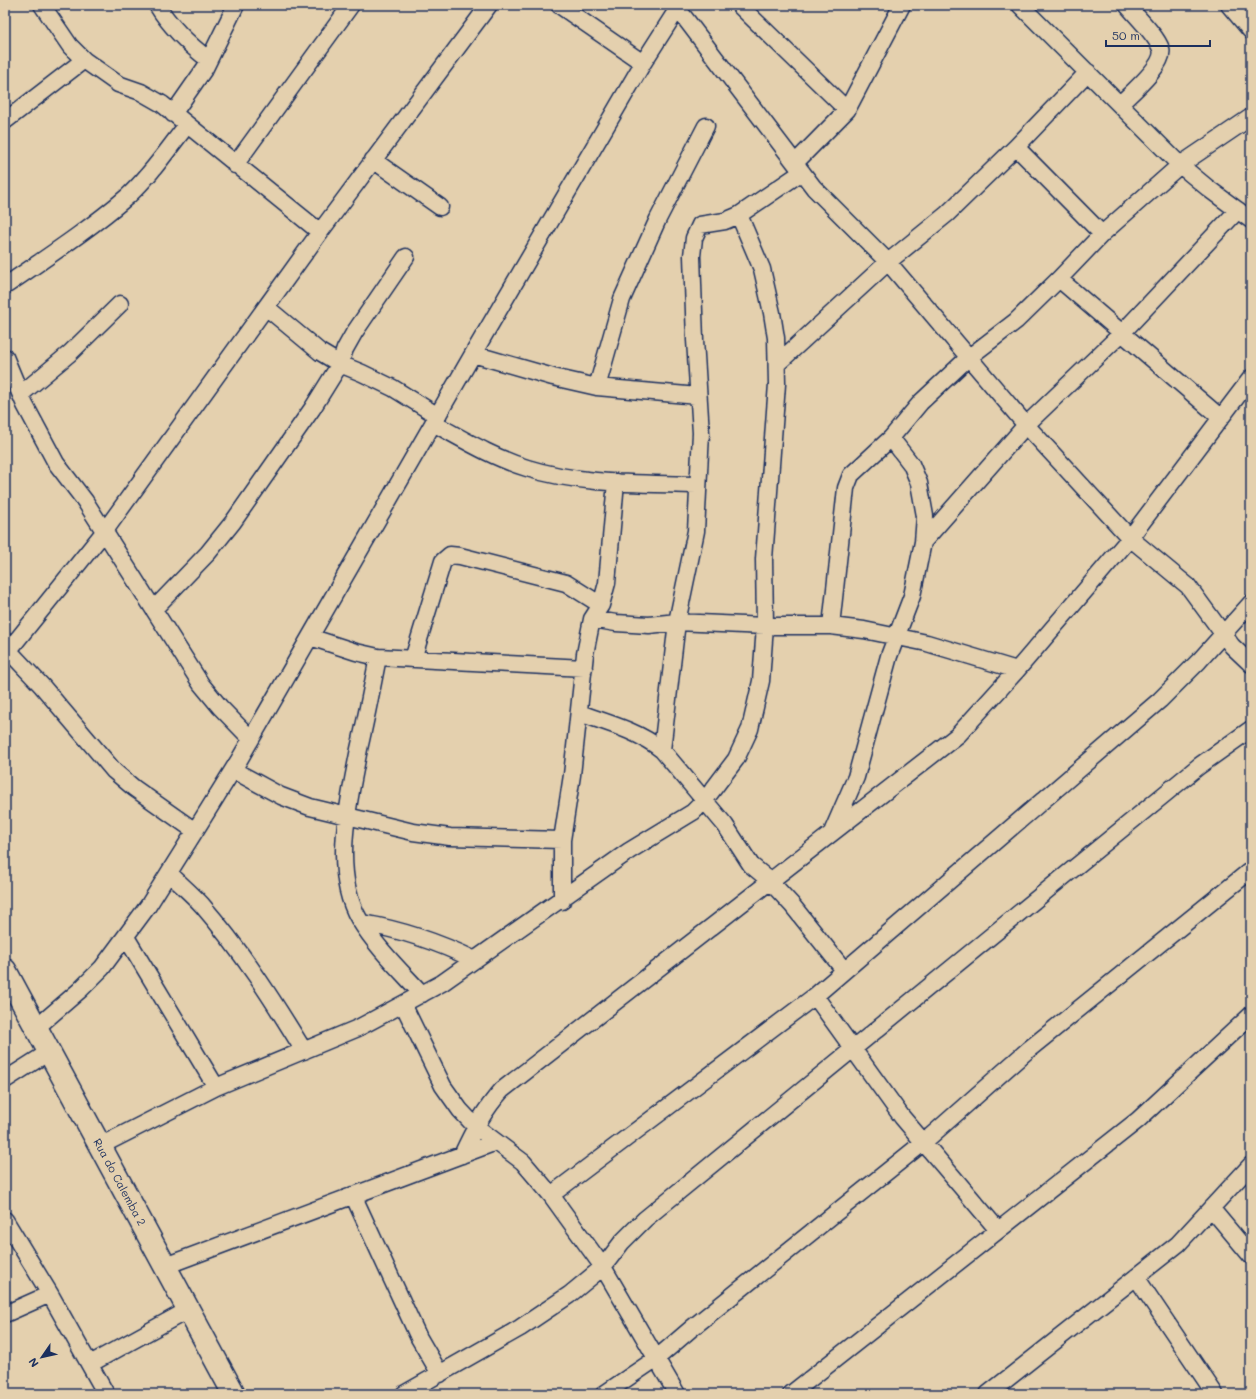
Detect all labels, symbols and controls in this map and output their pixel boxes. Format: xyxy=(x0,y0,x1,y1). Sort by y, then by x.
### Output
scale bar xyxy=(1106,22,1210,48)
text: 50 m xyxy=(1112,27,1140,43)
street label: Rua do Calemba 2 xyxy=(90,1136,150,1228)
north arrow xyxy=(22,1337,62,1377)
text: N xyxy=(25,1355,42,1371)

